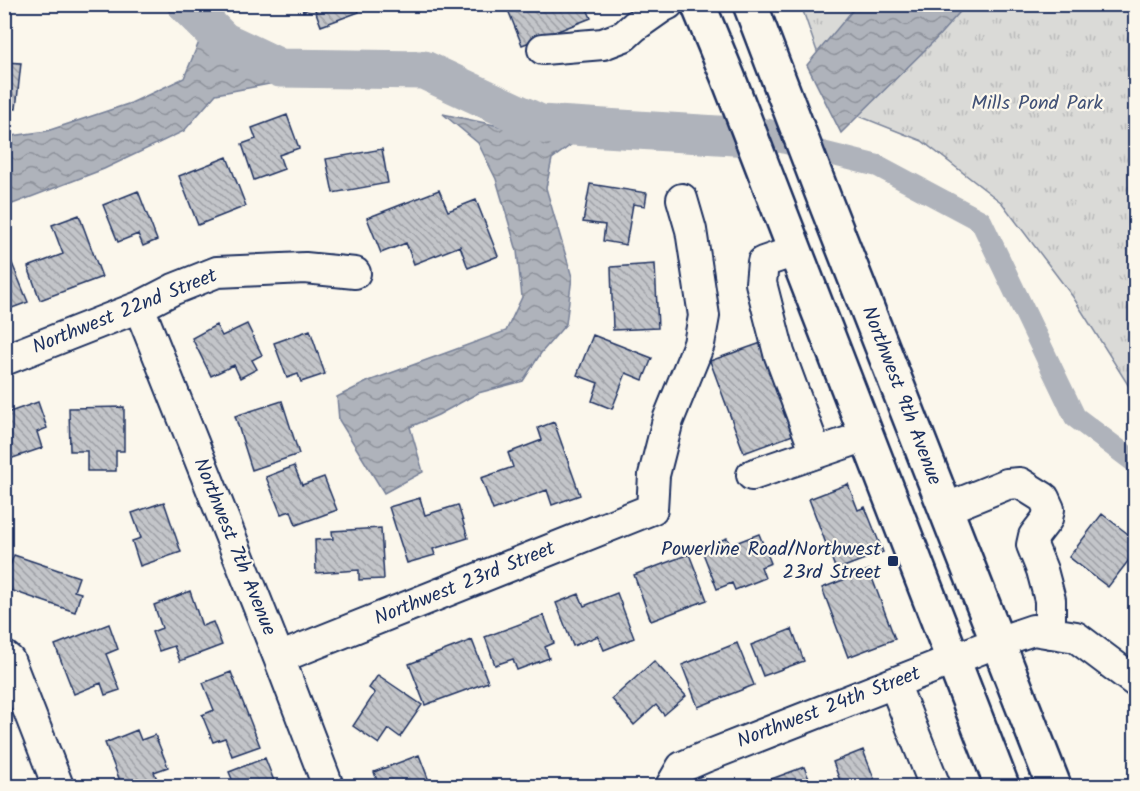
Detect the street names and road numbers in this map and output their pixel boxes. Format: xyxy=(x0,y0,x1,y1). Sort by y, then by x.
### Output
street label: Northwest 22nd Street xyxy=(28,260,223,364)
street label: Northwest 9th Avenue xyxy=(852,302,950,490)
street label: Northwest 7th Avenue xyxy=(184,453,284,641)
street label: Northwest 23rd Street xyxy=(370,533,561,635)
street label: Northwest 24th Street xyxy=(733,658,926,758)

